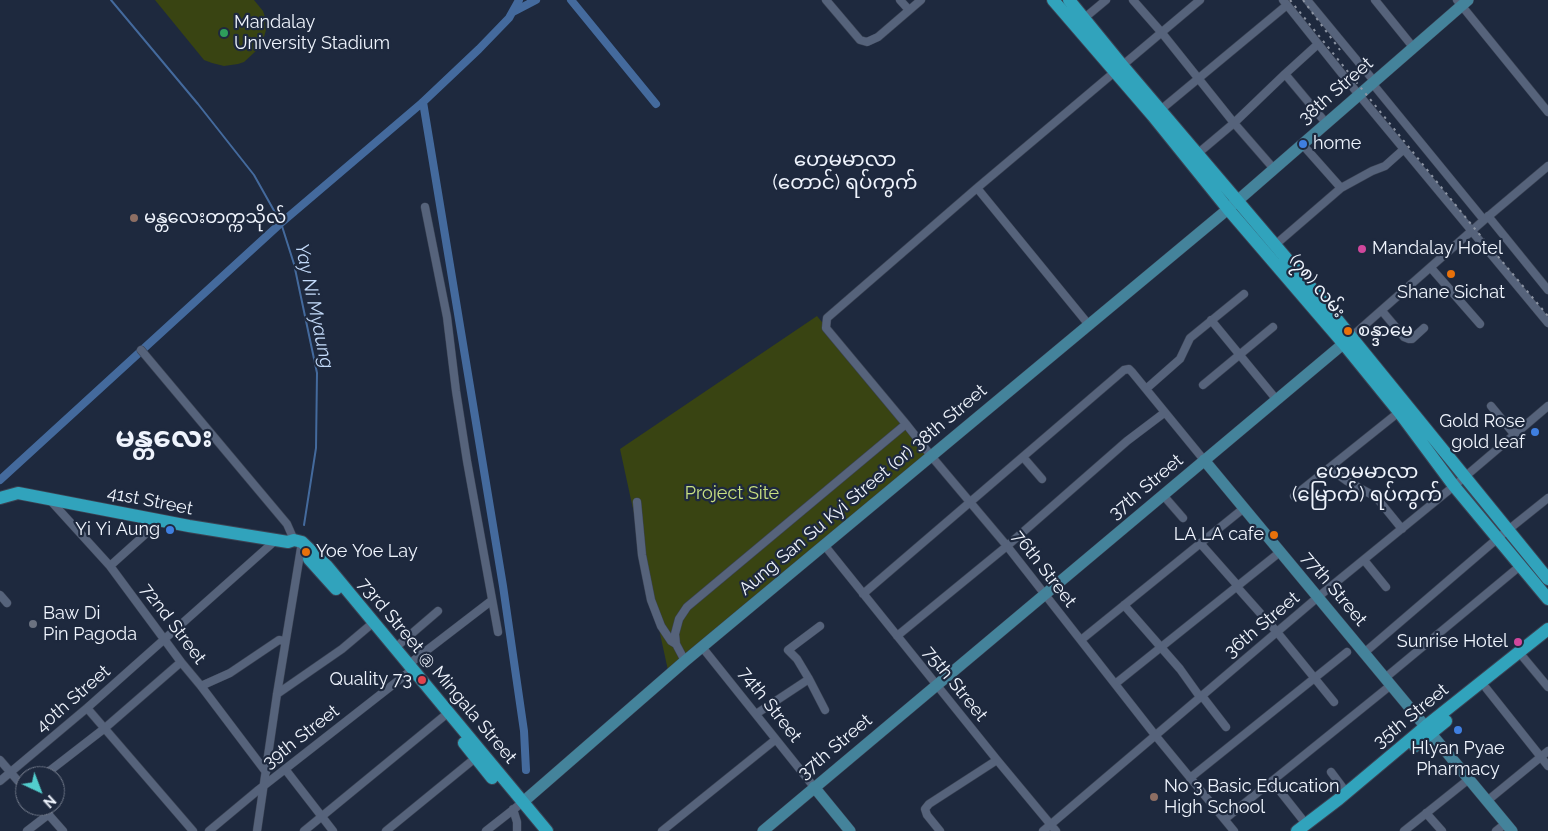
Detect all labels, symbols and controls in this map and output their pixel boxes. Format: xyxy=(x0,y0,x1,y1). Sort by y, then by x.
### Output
place label: Mandalay University Stadium xyxy=(234,12,390,54)
marker: Mandalay University Stadium xyxy=(218,27,230,39)
street label: 38th Street xyxy=(1294,53,1378,129)
place label: home xyxy=(1313,133,1361,155)
marker: home xyxy=(1297,138,1309,150)
district label: ဟေမမာလာ (တောင်) ရပ်ကွက် xyxy=(772,148,918,195)
place label: မန္တလေးတက္ကသိုလ် xyxy=(144,207,286,229)
marker: မန္တလေးတက္ကသိုလ် xyxy=(128,212,140,224)
place label: Mandalay Hotel xyxy=(1372,238,1503,260)
water label: Yay Ni Myaung xyxy=(290,241,338,371)
marker: Mandalay Hotel xyxy=(1356,243,1368,255)
street label: (၇၈) လမ်း xyxy=(1284,250,1350,322)
marker: Shane Sichat xyxy=(1445,268,1457,280)
place label: Shane Sichat xyxy=(1397,282,1505,304)
place label: စန္ဒာမေ xyxy=(1358,320,1413,342)
marker: စန္ဒာမေ xyxy=(1342,325,1354,337)
street label: Aung San Su Kyi Street (or) 38th Street xyxy=(735,380,991,600)
place label: Gold Rose gold leaf xyxy=(1439,411,1525,454)
district label: မန္တလေး xyxy=(115,422,213,456)
marker: Gold Rose gold leaf xyxy=(1529,426,1541,438)
street label: 37th Street xyxy=(1105,450,1187,524)
district label: ဟေမမာလာ (မြောက်) ရပ်ကွက် xyxy=(1292,460,1442,507)
street label: 41st Street xyxy=(105,482,195,520)
park label: Project Site xyxy=(685,483,779,505)
place label: Yi Yi Aung xyxy=(75,519,160,541)
marker: Yi Yi Aung xyxy=(164,524,176,536)
place label: LA LA cafe xyxy=(1174,524,1264,546)
street label: 76th Street xyxy=(1007,526,1081,612)
marker: LA LA cafe xyxy=(1268,529,1280,541)
place label: Yoe Yoe Lay xyxy=(316,541,418,563)
marker: Yoe Yoe Lay xyxy=(300,546,312,558)
street label: 77th Street xyxy=(1297,547,1371,631)
street label: 73rd Street @ Mingala Street xyxy=(353,574,521,768)
street label: 72nd Street xyxy=(136,579,210,669)
street label: 36th Street xyxy=(1220,587,1304,663)
place label: Baw Di Pin Pagoda xyxy=(43,603,137,646)
marker: Baw Di Pin Pagoda xyxy=(27,618,39,630)
place label: Sunrise Hotel xyxy=(1397,631,1508,653)
marker: Sunrise Hotel xyxy=(1512,636,1524,648)
street label: 75th Street xyxy=(918,642,992,726)
street label: 40th Street xyxy=(31,661,115,737)
street label: 74th Street xyxy=(734,663,806,747)
place label: Quality 73 xyxy=(330,669,412,691)
marker: Quality 73 xyxy=(416,674,428,686)
street label: 35th Street xyxy=(1369,679,1453,753)
street label: 39th Street xyxy=(258,700,344,774)
street label: 37th Street xyxy=(794,710,876,784)
marker: Hlyan Pyae Pharmacy xyxy=(1452,724,1464,736)
place label: Hlyan Pyae Pharmacy xyxy=(1411,738,1505,781)
north arrow xyxy=(15,766,65,816)
place label: No 3 Basic Education High School xyxy=(1164,776,1339,819)
marker: No 3 Basic Education High School xyxy=(1148,791,1160,803)
text: N xyxy=(40,792,59,811)

